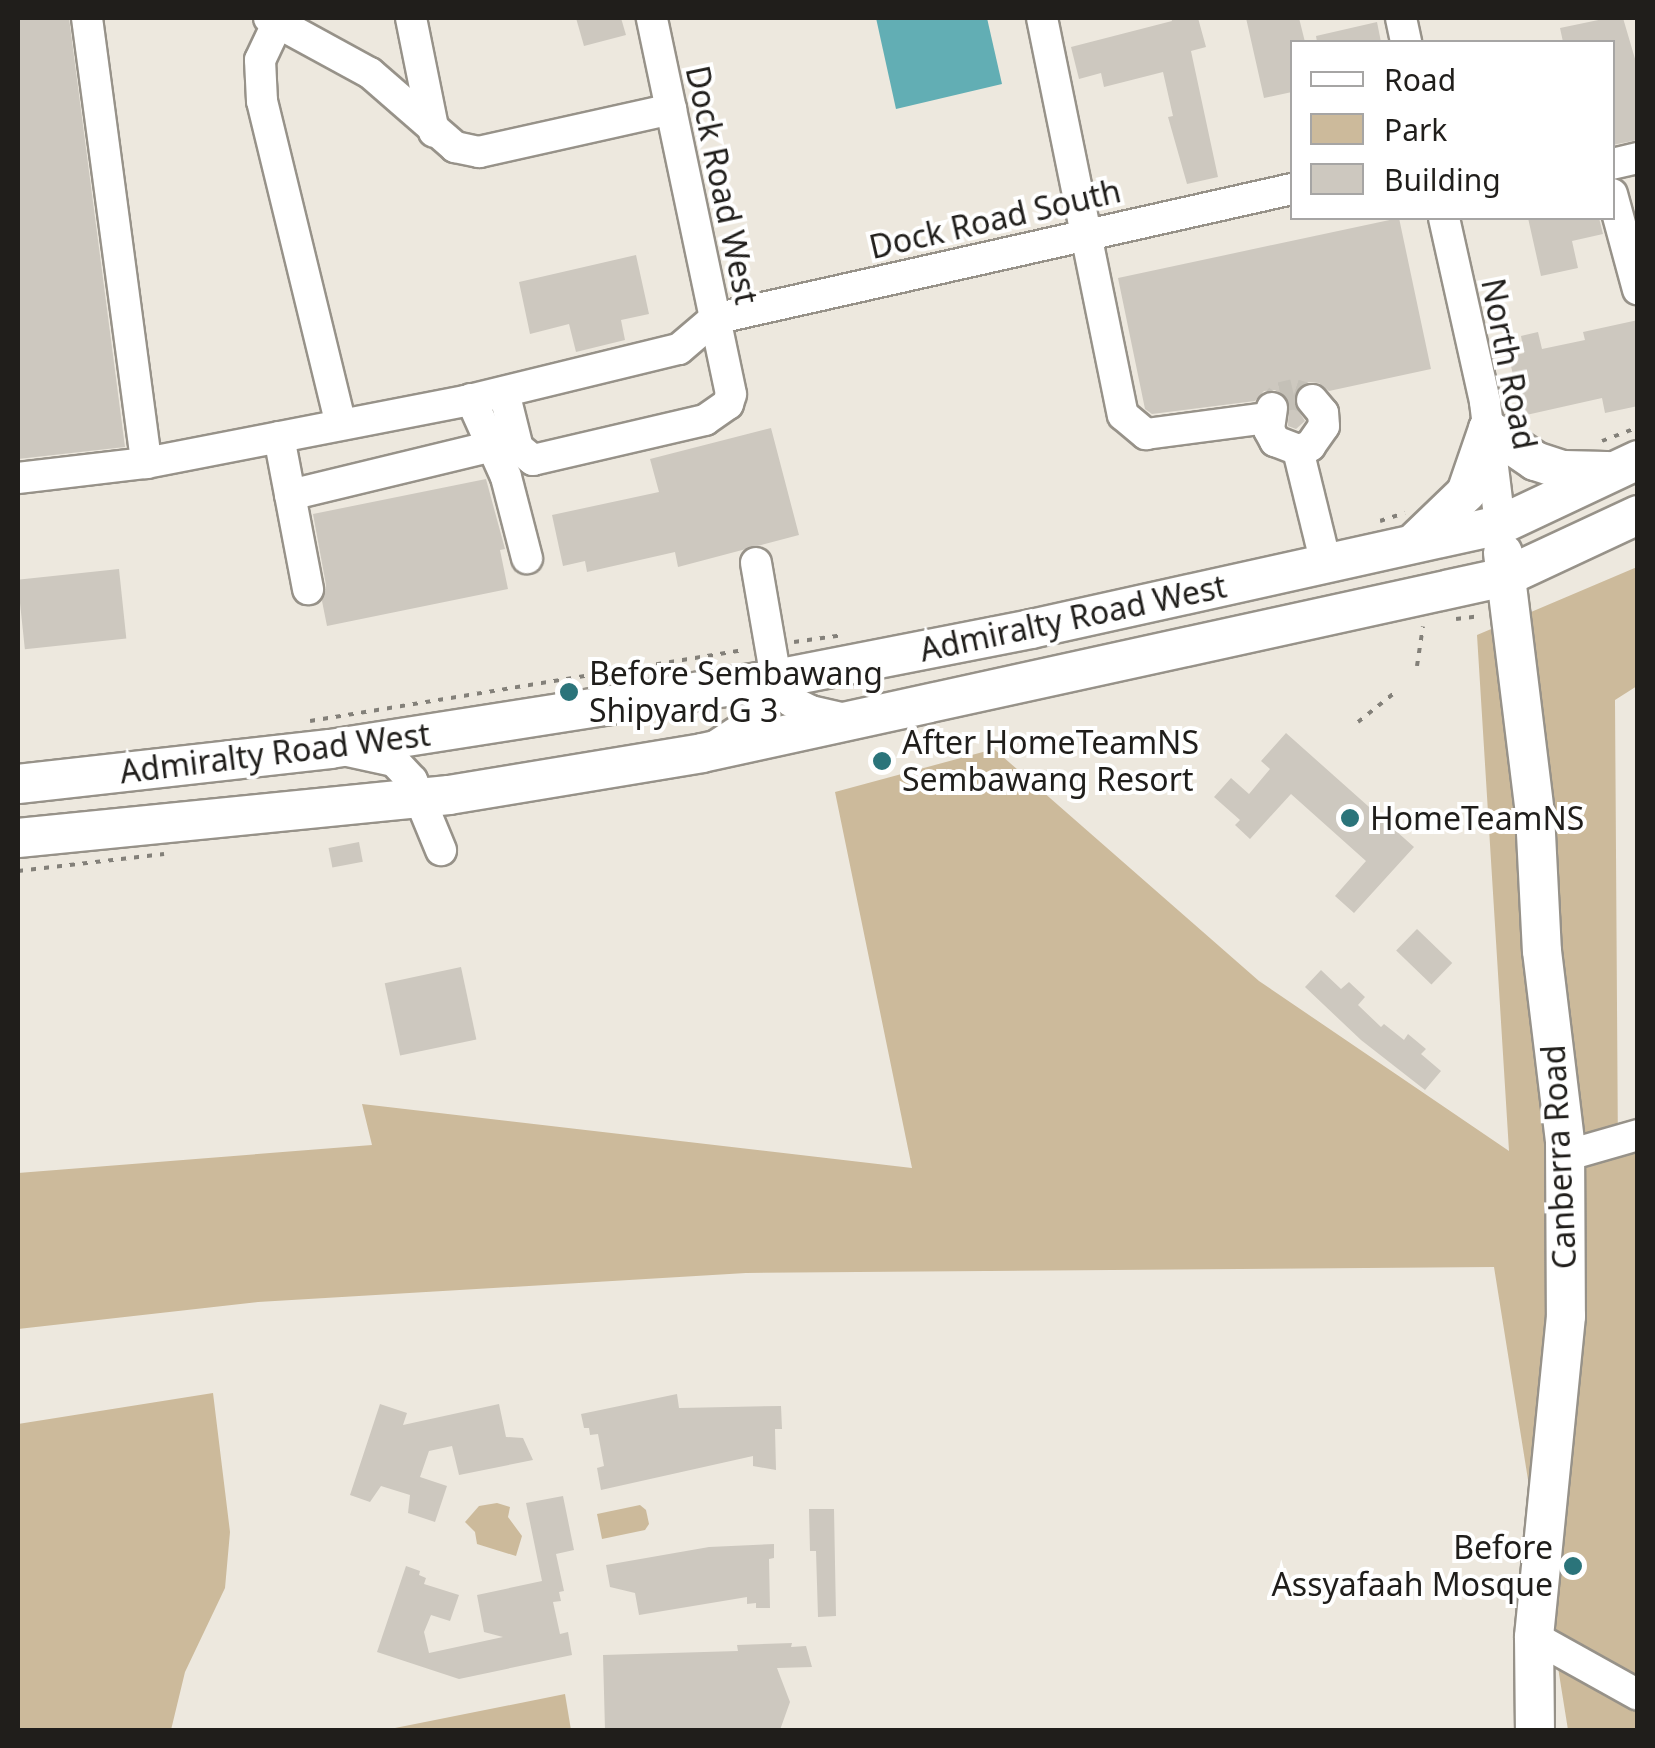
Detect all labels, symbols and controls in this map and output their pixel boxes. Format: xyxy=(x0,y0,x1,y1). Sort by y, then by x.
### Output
legend xyxy=(1290,40,1615,220)
text: Road xyxy=(1384,59,1456,100)
street label: Dock Road West xyxy=(678,62,766,308)
text: Park xyxy=(1384,109,1447,150)
text: Building xyxy=(1384,159,1501,200)
street label: Dock Road South xyxy=(866,171,1124,267)
street label: North Road xyxy=(1474,275,1544,453)
street label: Admiralty Road West xyxy=(916,567,1230,669)
place label: Before Sembawang Shipyard G 3 xyxy=(589,655,883,730)
marker: Before Sembawang Shipyard G 3 xyxy=(558,681,580,703)
street label: Admiralty Road West xyxy=(118,715,432,791)
place label: After HomeTeamNS Sembawang Resort xyxy=(902,724,1199,799)
marker: After HomeTeamNS Sembawang Resort xyxy=(871,750,893,772)
place label: HomeTeamNS xyxy=(1370,799,1584,837)
marker: HomeTeamNS xyxy=(1339,807,1361,829)
street label: Canberra Road xyxy=(1534,1044,1584,1270)
place label: Before Assyafaah Mosque xyxy=(1271,1529,1553,1604)
marker: Before Assyafaah Mosque xyxy=(1562,1555,1584,1577)

